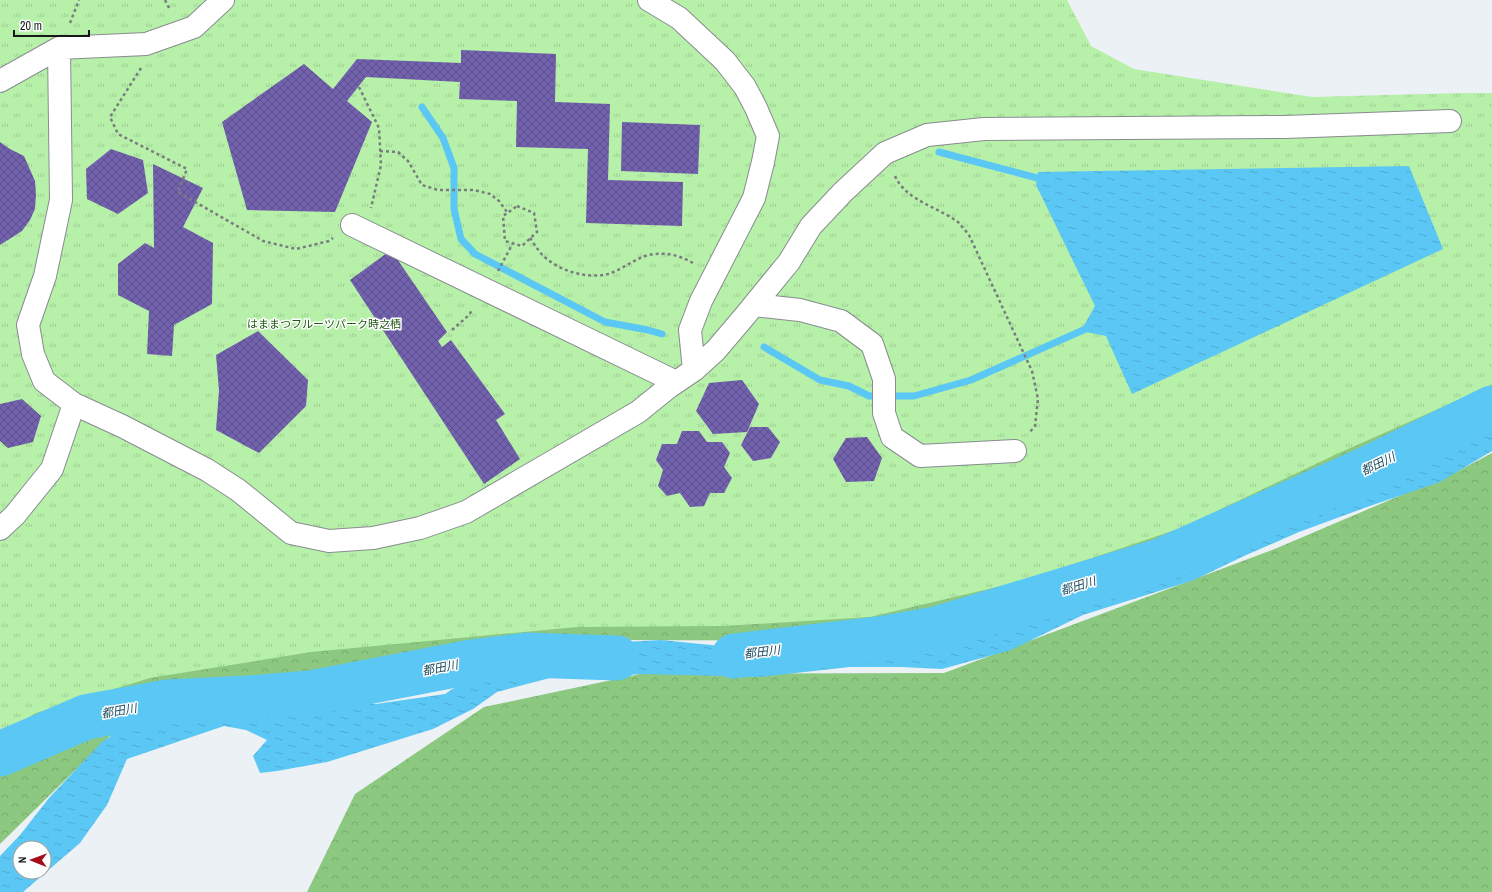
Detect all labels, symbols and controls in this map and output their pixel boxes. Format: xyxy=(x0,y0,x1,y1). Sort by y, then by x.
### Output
scale bar xyxy=(14,12,89,38)
text: 20 m xyxy=(20,18,42,34)
park label: はままつフルーツパーク時之栖 xyxy=(247,317,401,331)
water label: 都田川 xyxy=(1358,448,1399,479)
water label: 都田川 xyxy=(1058,573,1099,599)
water label: 都田川 xyxy=(743,642,783,662)
water label: 都田川 xyxy=(421,656,461,679)
water label: 都田川 xyxy=(100,700,140,722)
north arrow xyxy=(12,840,52,880)
text: N xyxy=(15,856,29,863)

